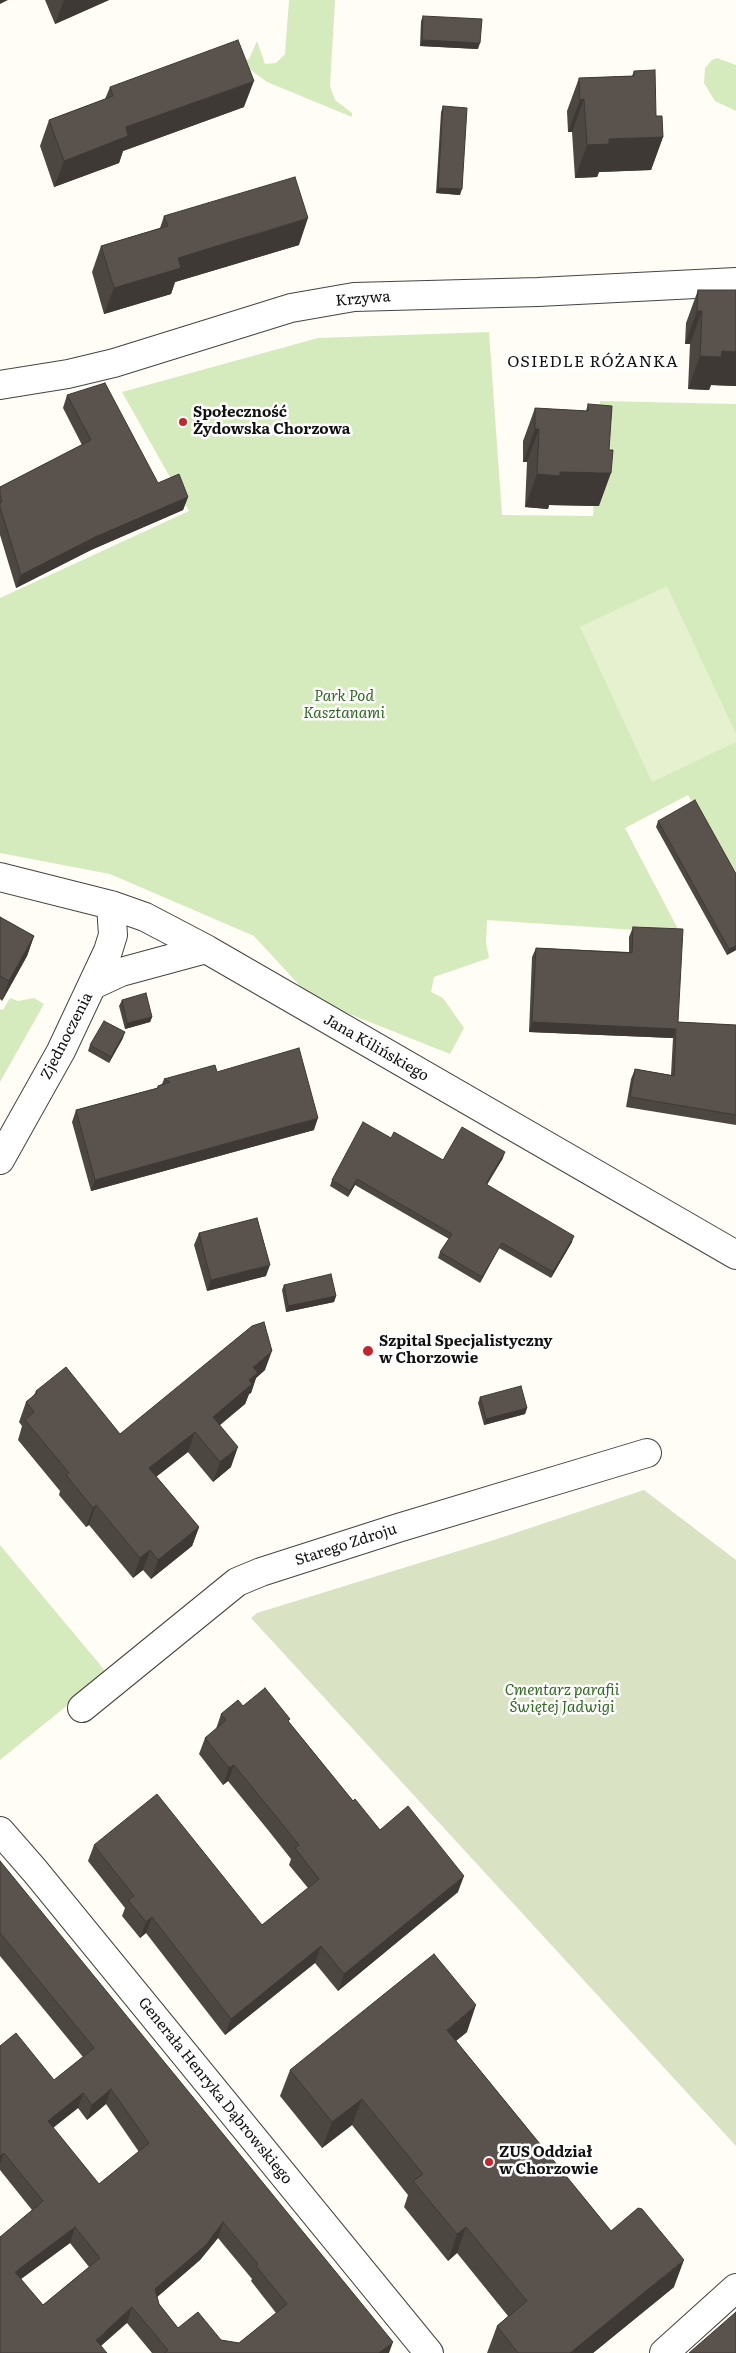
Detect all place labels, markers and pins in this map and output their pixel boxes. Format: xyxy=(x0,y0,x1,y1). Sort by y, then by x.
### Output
place label: Społeczność Żydowska Chorzowa xyxy=(193,404,351,439)
marker: Społeczność Żydowska Chorzowa xyxy=(177,416,189,428)
place label: Szpital Specjalistyczny w Chorzowie xyxy=(379,1333,553,1368)
marker: Szpital Specjalistyczny w Chorzowie xyxy=(361,1344,375,1358)
place label: ZUS Oddział w Chorzowie xyxy=(499,2144,598,2179)
marker: ZUS Oddział w Chorzowie xyxy=(483,2156,495,2168)

